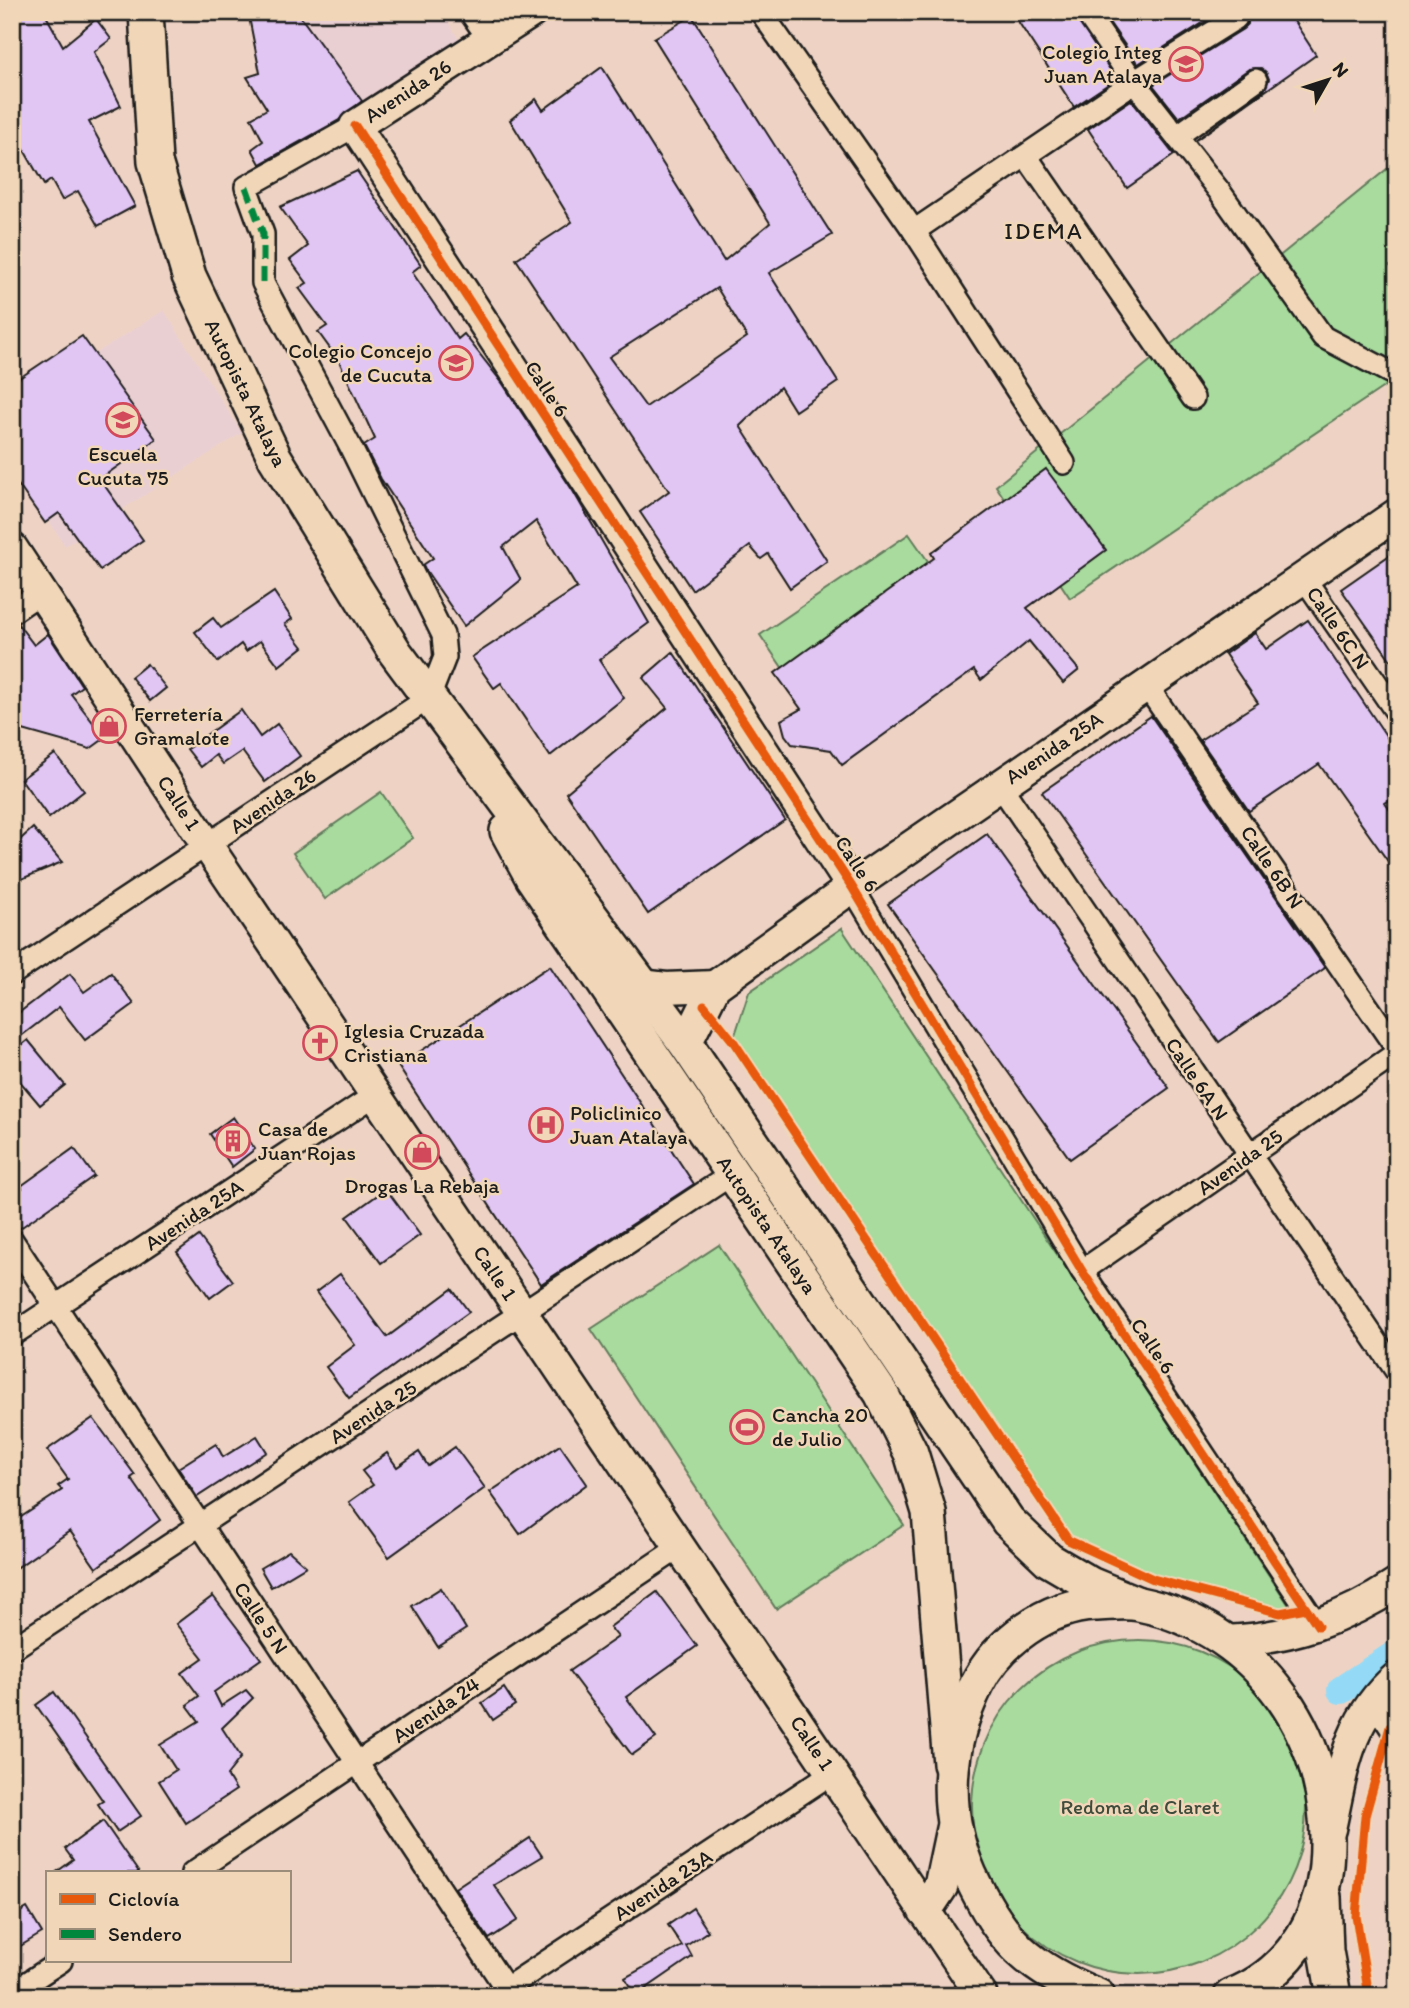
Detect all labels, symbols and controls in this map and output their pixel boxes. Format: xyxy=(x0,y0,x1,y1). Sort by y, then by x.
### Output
place label: Colegio Integ Juan Atalaya xyxy=(1042,39,1162,88)
school or university icon: Colegio Integ Juan Atalaya xyxy=(1167,45,1205,83)
north arrow xyxy=(1294,46,1364,116)
street label: Avenida 26 xyxy=(360,53,456,128)
text: N xyxy=(1328,57,1354,82)
district label: IDEMA xyxy=(1004,217,1084,245)
street label: Autopista Atalaya xyxy=(200,315,293,471)
place label: Colegio Concejo de Cucuta xyxy=(288,338,432,387)
school or university icon: Colegio Concejo de Cucuta xyxy=(437,344,475,382)
street label: Calle 6 xyxy=(520,356,575,422)
school or university icon: Escuela Cucuta 75 xyxy=(104,401,142,439)
place label: Escuela Cucuta 75 xyxy=(77,441,169,490)
street label: Calle 6C N xyxy=(1302,582,1375,674)
place label: Ferretería Gramalote xyxy=(134,701,230,750)
street label: Avenida 25A xyxy=(1000,706,1108,789)
shop icon: Ferretería Gramalote xyxy=(90,707,128,745)
street label: Avenida 26 xyxy=(225,763,321,839)
street label: Calle 1 xyxy=(152,770,207,835)
street label: Calle 6B N xyxy=(1236,821,1309,913)
street label: Calle 6 xyxy=(830,831,885,897)
place label: Iglesia Cruzada Cristiana xyxy=(344,1018,485,1067)
church icon: Iglesia Cruzada Cristiana xyxy=(301,1024,339,1062)
street label: Calle 6A N xyxy=(1161,1033,1234,1125)
place label: Policlinico Juan Atalaya xyxy=(570,1100,688,1149)
hospital icon: Policlinico Juan Atalaya xyxy=(527,1106,565,1144)
place label: Casa de Juan Rojas xyxy=(258,1116,356,1165)
building icon: Casa de Juan Rojas xyxy=(214,1122,252,1160)
street label: Avenida 25 xyxy=(1192,1123,1287,1200)
shop icon: Drogas La Rebaja xyxy=(403,1133,441,1171)
street label: Autopista Atalaya xyxy=(712,1151,823,1299)
street label: Avenida 25A xyxy=(140,1173,248,1256)
place label: Drogas La Rebaja xyxy=(345,1173,499,1198)
street label: Calle 1 xyxy=(468,1241,523,1305)
street label: Calle 6 xyxy=(1126,1313,1181,1378)
street label: Avenida 25 xyxy=(325,1374,421,1449)
place label: Cancha 20 de Julio xyxy=(772,1402,868,1451)
sports icon: Cancha 20 de Julio xyxy=(728,1408,766,1446)
street label: Calle 5 N xyxy=(229,1577,294,1658)
street label: Avenida 24 xyxy=(387,1671,485,1748)
street label: Calle 1 xyxy=(785,1711,840,1775)
park label: Redoma de Claret xyxy=(1060,1794,1220,1819)
street label: Avenida 23A xyxy=(609,1843,717,1926)
legend xyxy=(46,1871,290,1962)
text: Ciclovía xyxy=(108,1886,179,1911)
text: Sendero xyxy=(108,1921,182,1946)

